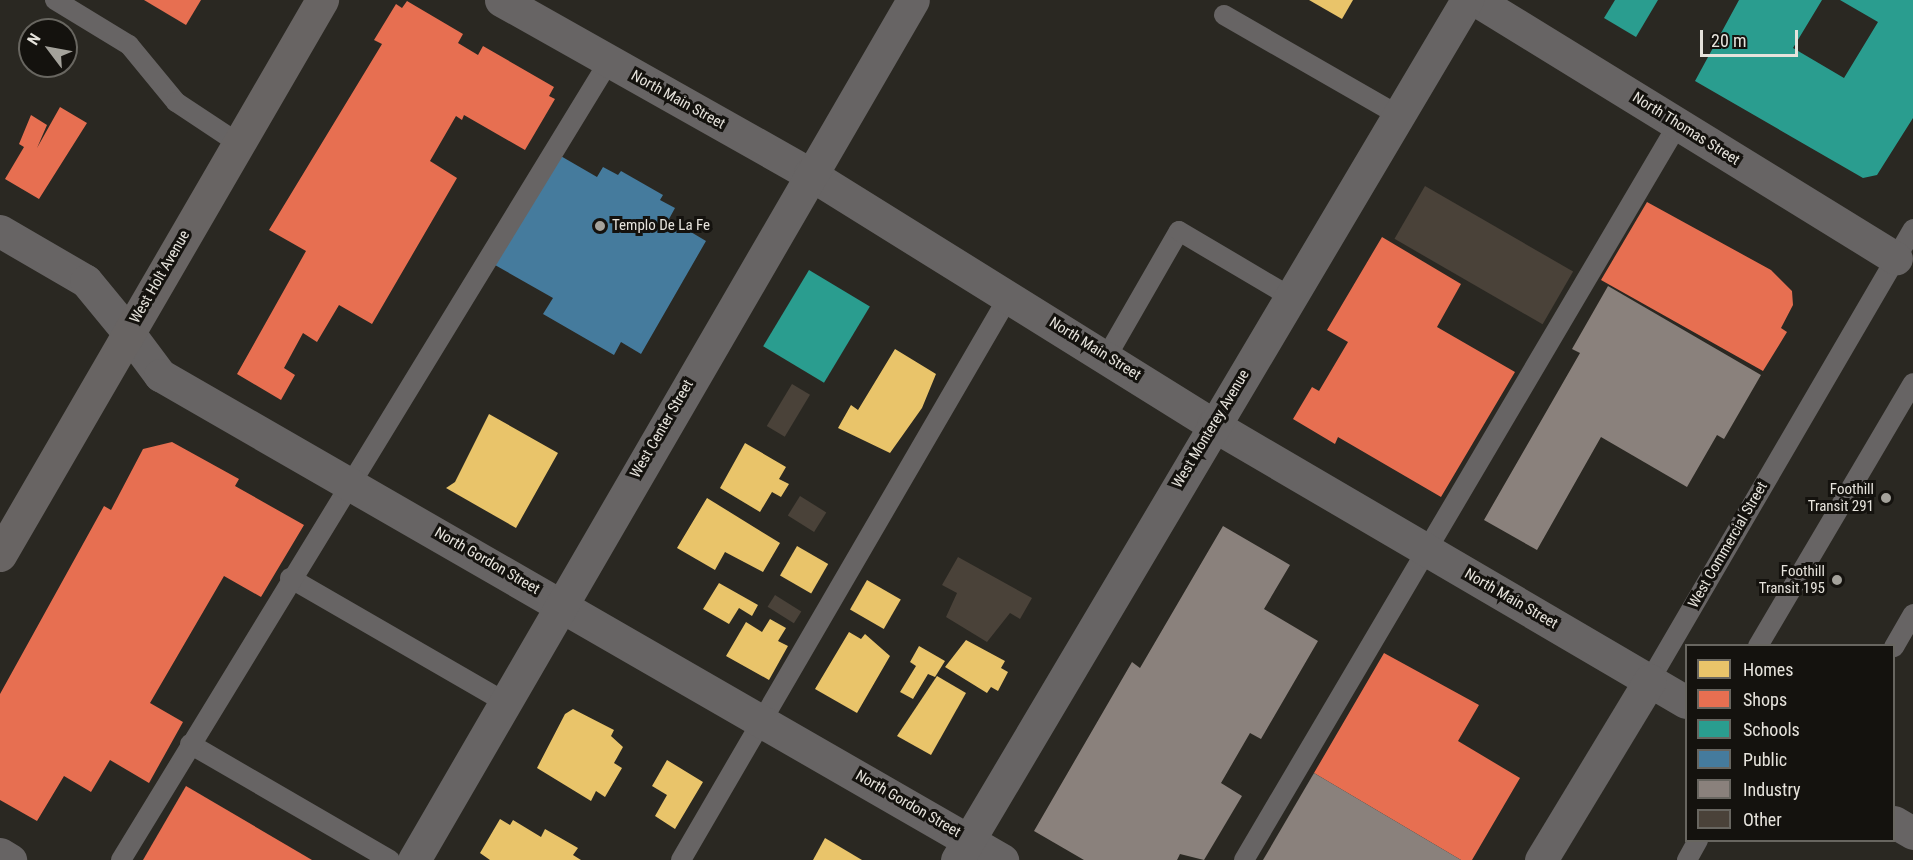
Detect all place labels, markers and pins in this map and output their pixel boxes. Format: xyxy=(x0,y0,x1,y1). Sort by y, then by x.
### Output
place label: Templo De La Fe xyxy=(612,217,710,235)
marker: Templo De La Fe xyxy=(593,219,607,233)
place label: Foothill Transit 291 xyxy=(1808,480,1874,515)
marker: Foothill Transit 291 xyxy=(1879,491,1893,505)
place label: Foothill Transit 195 xyxy=(1759,562,1825,597)
marker: Foothill Transit 195 xyxy=(1830,573,1844,587)

